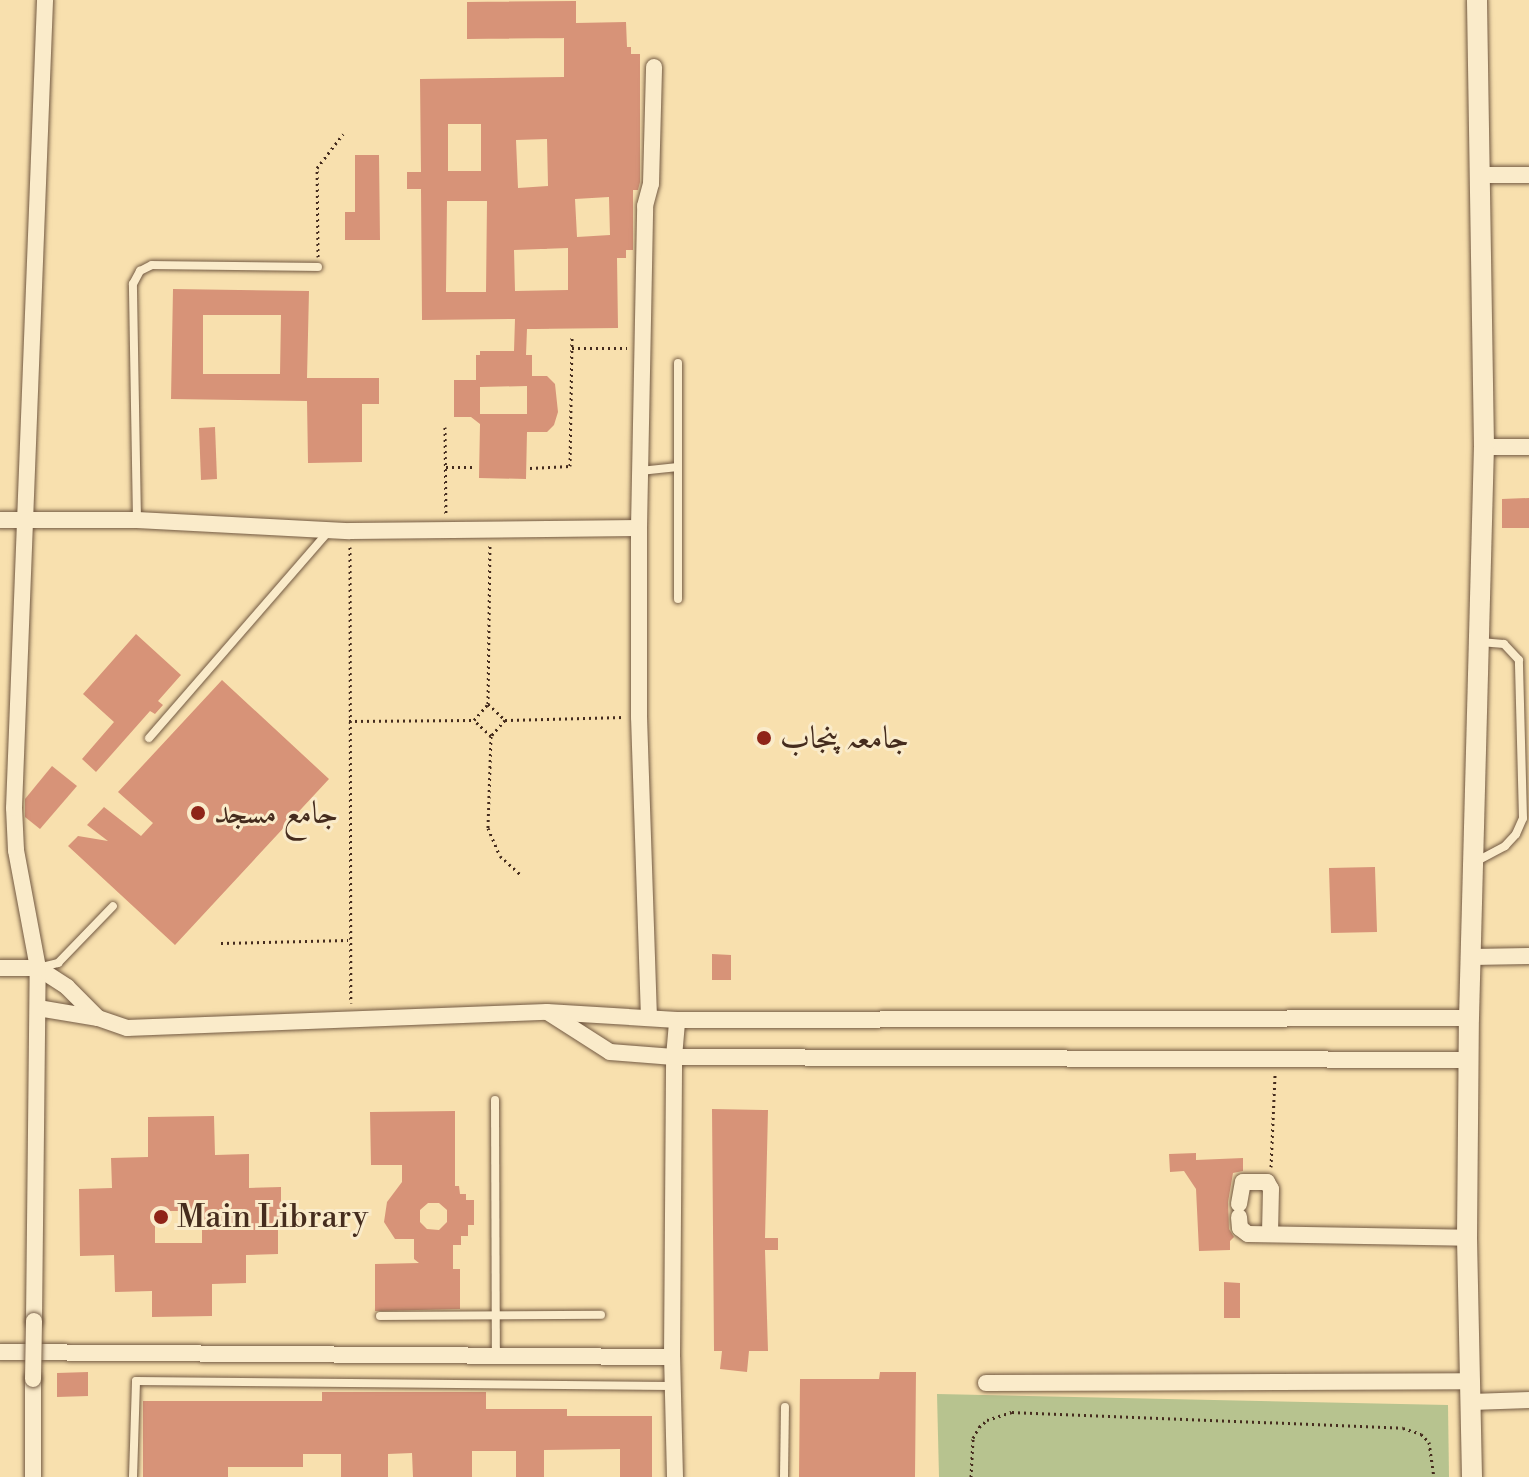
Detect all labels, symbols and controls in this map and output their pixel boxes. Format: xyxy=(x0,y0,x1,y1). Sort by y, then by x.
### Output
place label: جامعہ پنجاب xyxy=(780,719,909,757)
marker: جامعہ پنجاب xyxy=(755,729,773,747)
place label: جامع مسجد xyxy=(214,794,338,832)
marker: جامع مسجد xyxy=(189,804,207,822)
place label: Main Library xyxy=(177,1198,368,1236)
marker: Main Library xyxy=(152,1208,170,1226)

